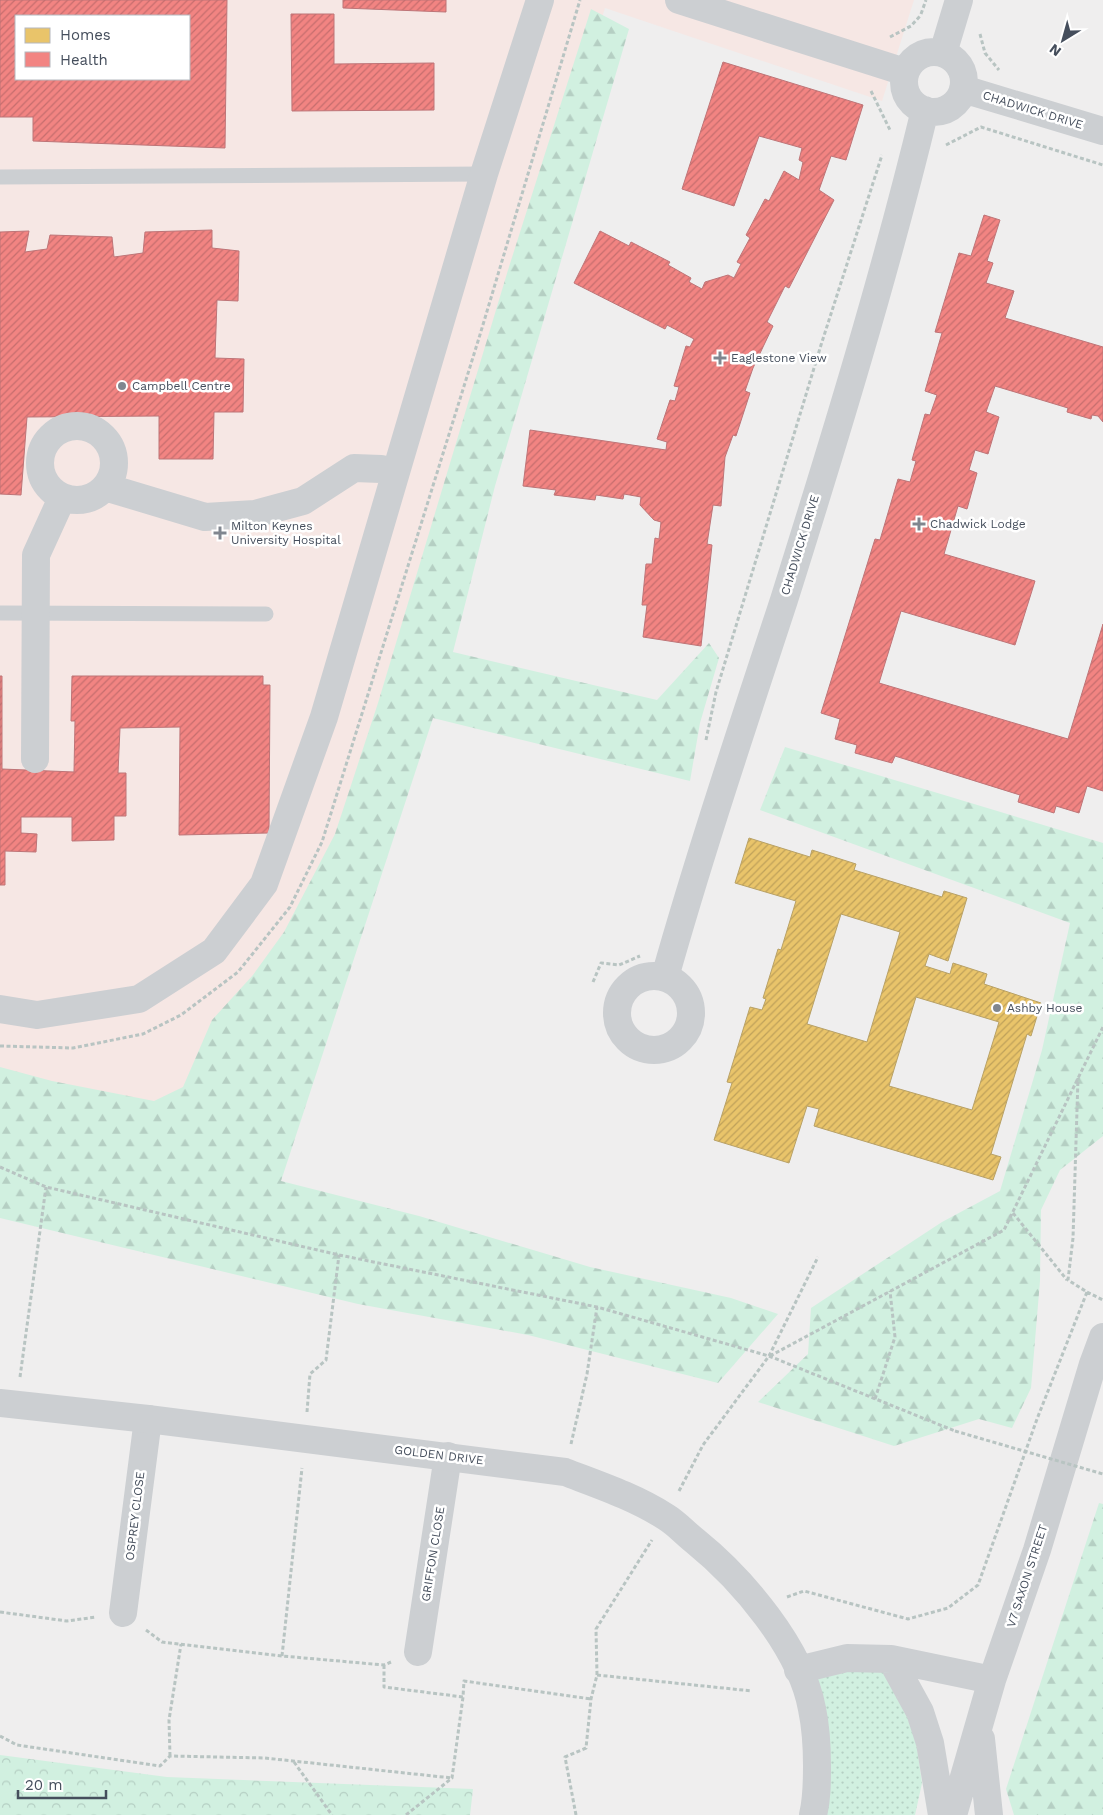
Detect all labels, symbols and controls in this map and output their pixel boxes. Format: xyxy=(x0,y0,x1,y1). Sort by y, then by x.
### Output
legend xyxy=(15,15,190,80)
north arrow xyxy=(1038,15,1088,65)
text: Homes xyxy=(60,26,111,44)
text: N xyxy=(1046,41,1064,60)
text: Health xyxy=(60,51,108,69)
street label: CHADWICK DRIVE xyxy=(981,88,1085,132)
marker: Eaglestone View xyxy=(713,351,727,365)
place label: Eaglestone View xyxy=(731,351,827,365)
place label: Campbell Centre xyxy=(132,379,231,393)
marker: Campbell Centre xyxy=(116,380,128,392)
street label: CHADWICK DRIVE xyxy=(778,493,822,597)
marker: Chadwick Lodge xyxy=(912,517,926,531)
place label: Chadwick Lodge xyxy=(930,517,1026,531)
place label: Milton Keynes University Hospital xyxy=(231,519,341,547)
marker: Milton Keynes University Hospital xyxy=(213,526,227,540)
place label: Ashby House xyxy=(1007,1001,1083,1015)
marker: Ashby House xyxy=(991,1002,1003,1014)
street label: GOLDEN DRIVE xyxy=(394,1443,485,1467)
street label: OSPREY CLOSE xyxy=(123,1470,147,1561)
street label: GRIFFON CLOSE xyxy=(419,1505,447,1603)
street label: V7 SAXON STREET xyxy=(1004,1523,1050,1629)
scale bar xyxy=(18,1768,105,1800)
text: 20 m xyxy=(25,1776,63,1794)

